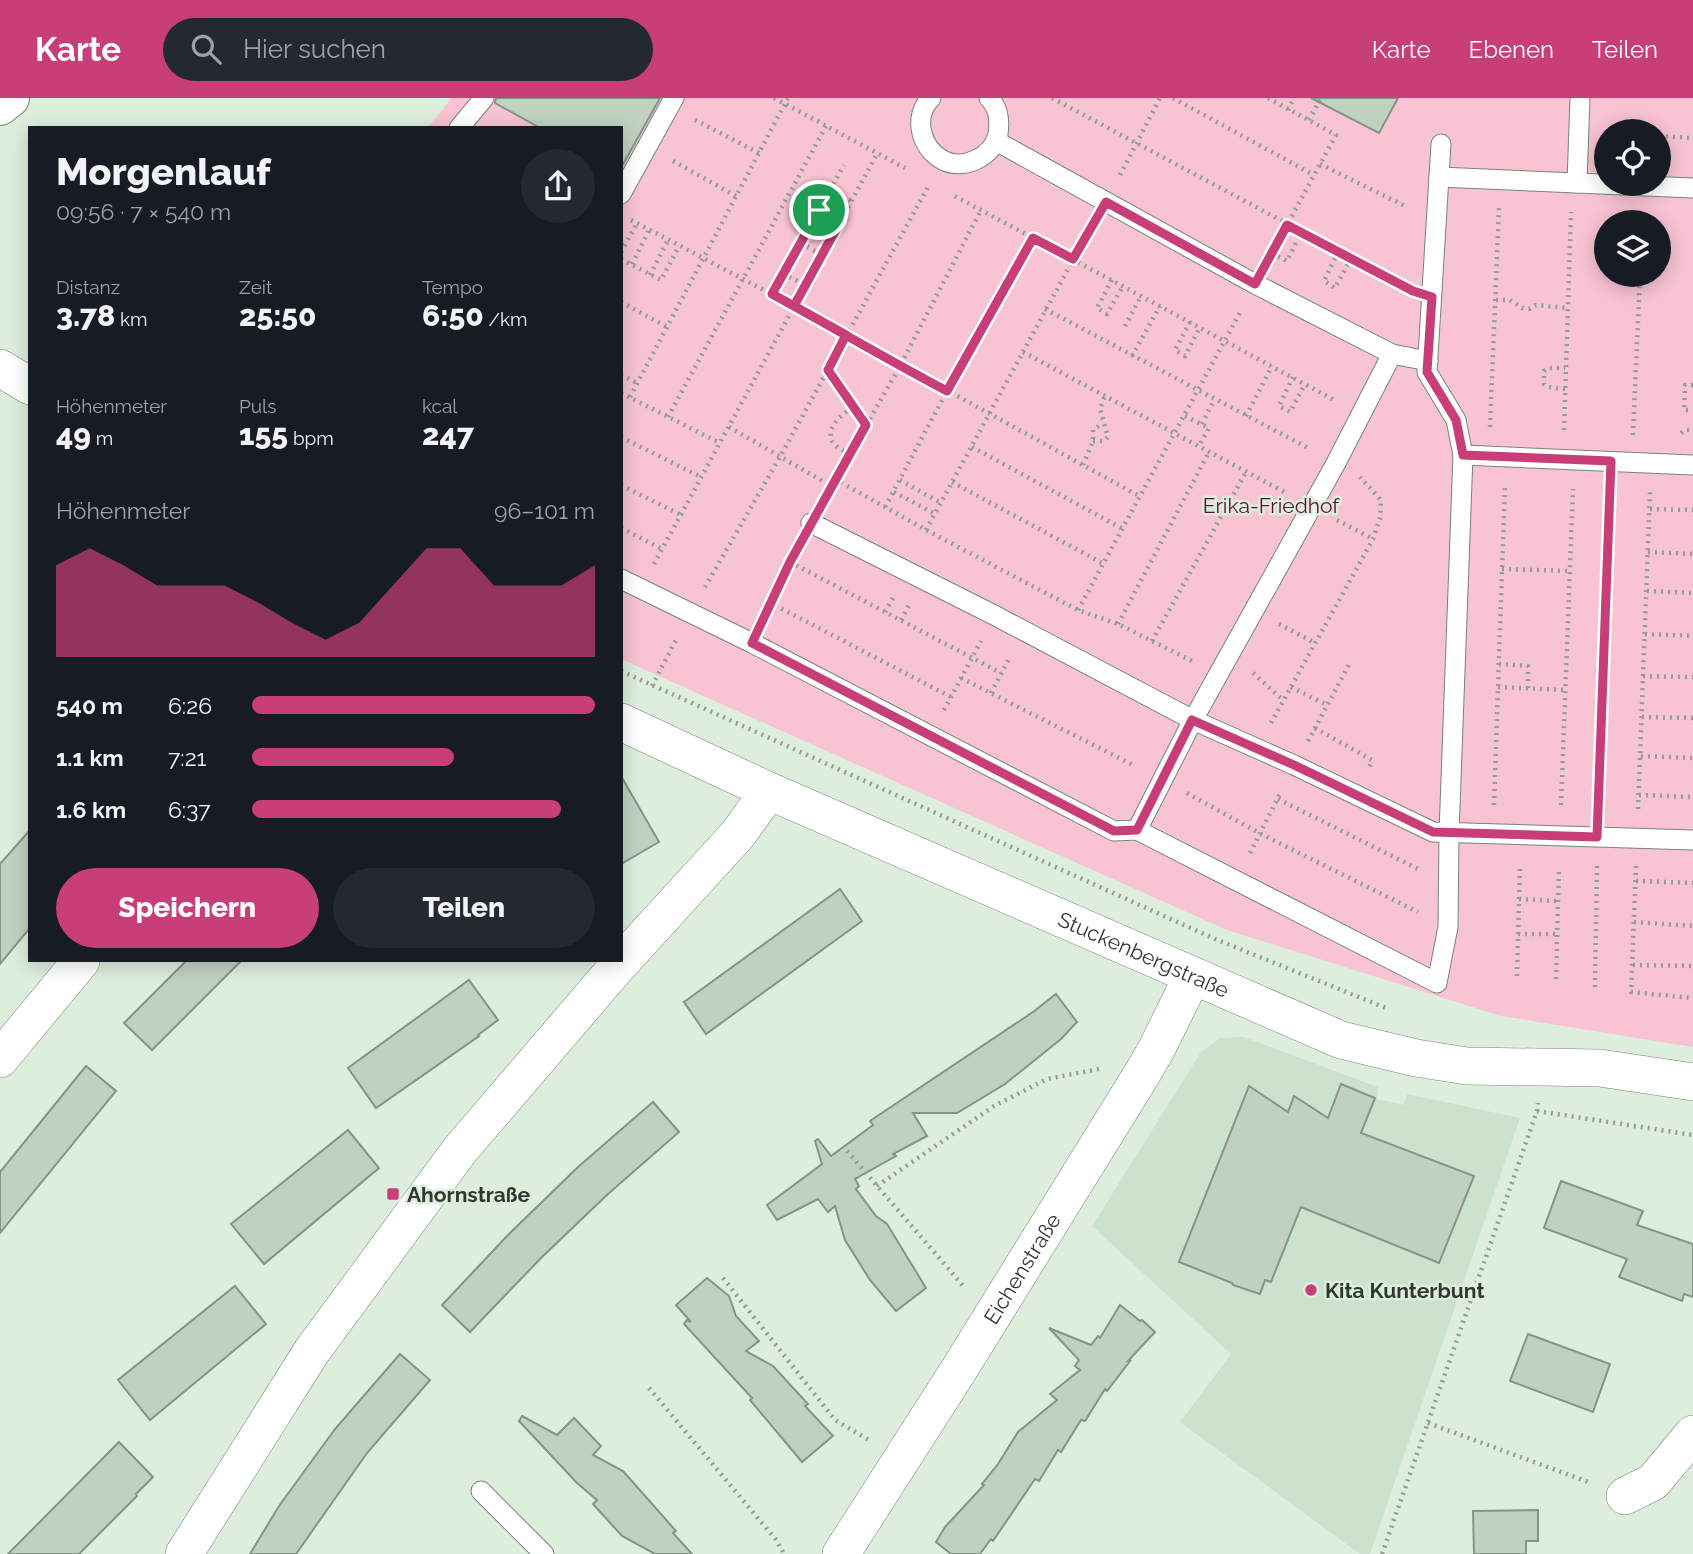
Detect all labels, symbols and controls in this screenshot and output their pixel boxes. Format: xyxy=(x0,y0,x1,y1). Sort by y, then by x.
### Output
search box xyxy=(163,18,653,81)
text: Karte xyxy=(35,30,121,69)
icon: search xyxy=(187,30,225,68)
text: Hier suchen xyxy=(243,34,386,64)
text: Karte xyxy=(1372,35,1431,64)
text: Ebenen xyxy=(1469,35,1554,64)
text: Teilen xyxy=(1592,35,1658,64)
map controls xyxy=(1594,119,1671,287)
button: locate xyxy=(1594,119,1671,196)
text: Morgenlauf xyxy=(56,149,271,194)
button: share xyxy=(521,149,595,223)
pin xyxy=(789,180,849,240)
icon: arrive xyxy=(800,191,838,229)
text: 09:56 · 7 × 540 m xyxy=(56,198,231,225)
button: layers xyxy=(1594,210,1671,287)
text: Distanz xyxy=(56,276,120,298)
text: Zeit xyxy=(239,276,272,298)
text: Tempo xyxy=(422,276,483,298)
text: 3.78 xyxy=(56,298,115,333)
text: 25:50 xyxy=(239,298,317,333)
text: 6:50 xyxy=(422,298,484,333)
text: km xyxy=(115,308,148,330)
text: /km xyxy=(484,308,527,330)
text: Höhenmeter xyxy=(56,395,167,417)
text: Puls xyxy=(239,395,276,417)
text: kcal xyxy=(422,395,458,417)
text: 49 xyxy=(56,417,91,452)
text: 155 xyxy=(239,417,288,452)
text: 247 xyxy=(422,417,474,452)
text: m xyxy=(91,427,113,449)
text: bpm xyxy=(288,427,334,449)
park label: Erika-Friedhof xyxy=(1203,493,1340,518)
text: Höhenmeter xyxy=(56,497,190,524)
text: 96–101 m xyxy=(494,497,595,524)
text: 540 m xyxy=(56,692,123,719)
text: 6:26 xyxy=(168,692,212,719)
text: 1.1 km xyxy=(56,744,124,771)
text: 7:21 xyxy=(168,744,206,771)
text: 1.6 km xyxy=(56,796,126,823)
text: 6:37 xyxy=(168,796,211,823)
button: Speichern xyxy=(56,868,319,948)
button: Teilen xyxy=(333,868,595,948)
street label: Stuckenbergstraße xyxy=(1054,906,1233,1002)
place label: Ahornstraße xyxy=(407,1182,531,1207)
marker: Ahornstraße xyxy=(385,1186,401,1202)
street label: Eichenstraße xyxy=(978,1208,1065,1328)
place label: Kita Kunterbunt xyxy=(1325,1278,1484,1303)
marker: Kita Kunterbunt xyxy=(1303,1282,1319,1298)

